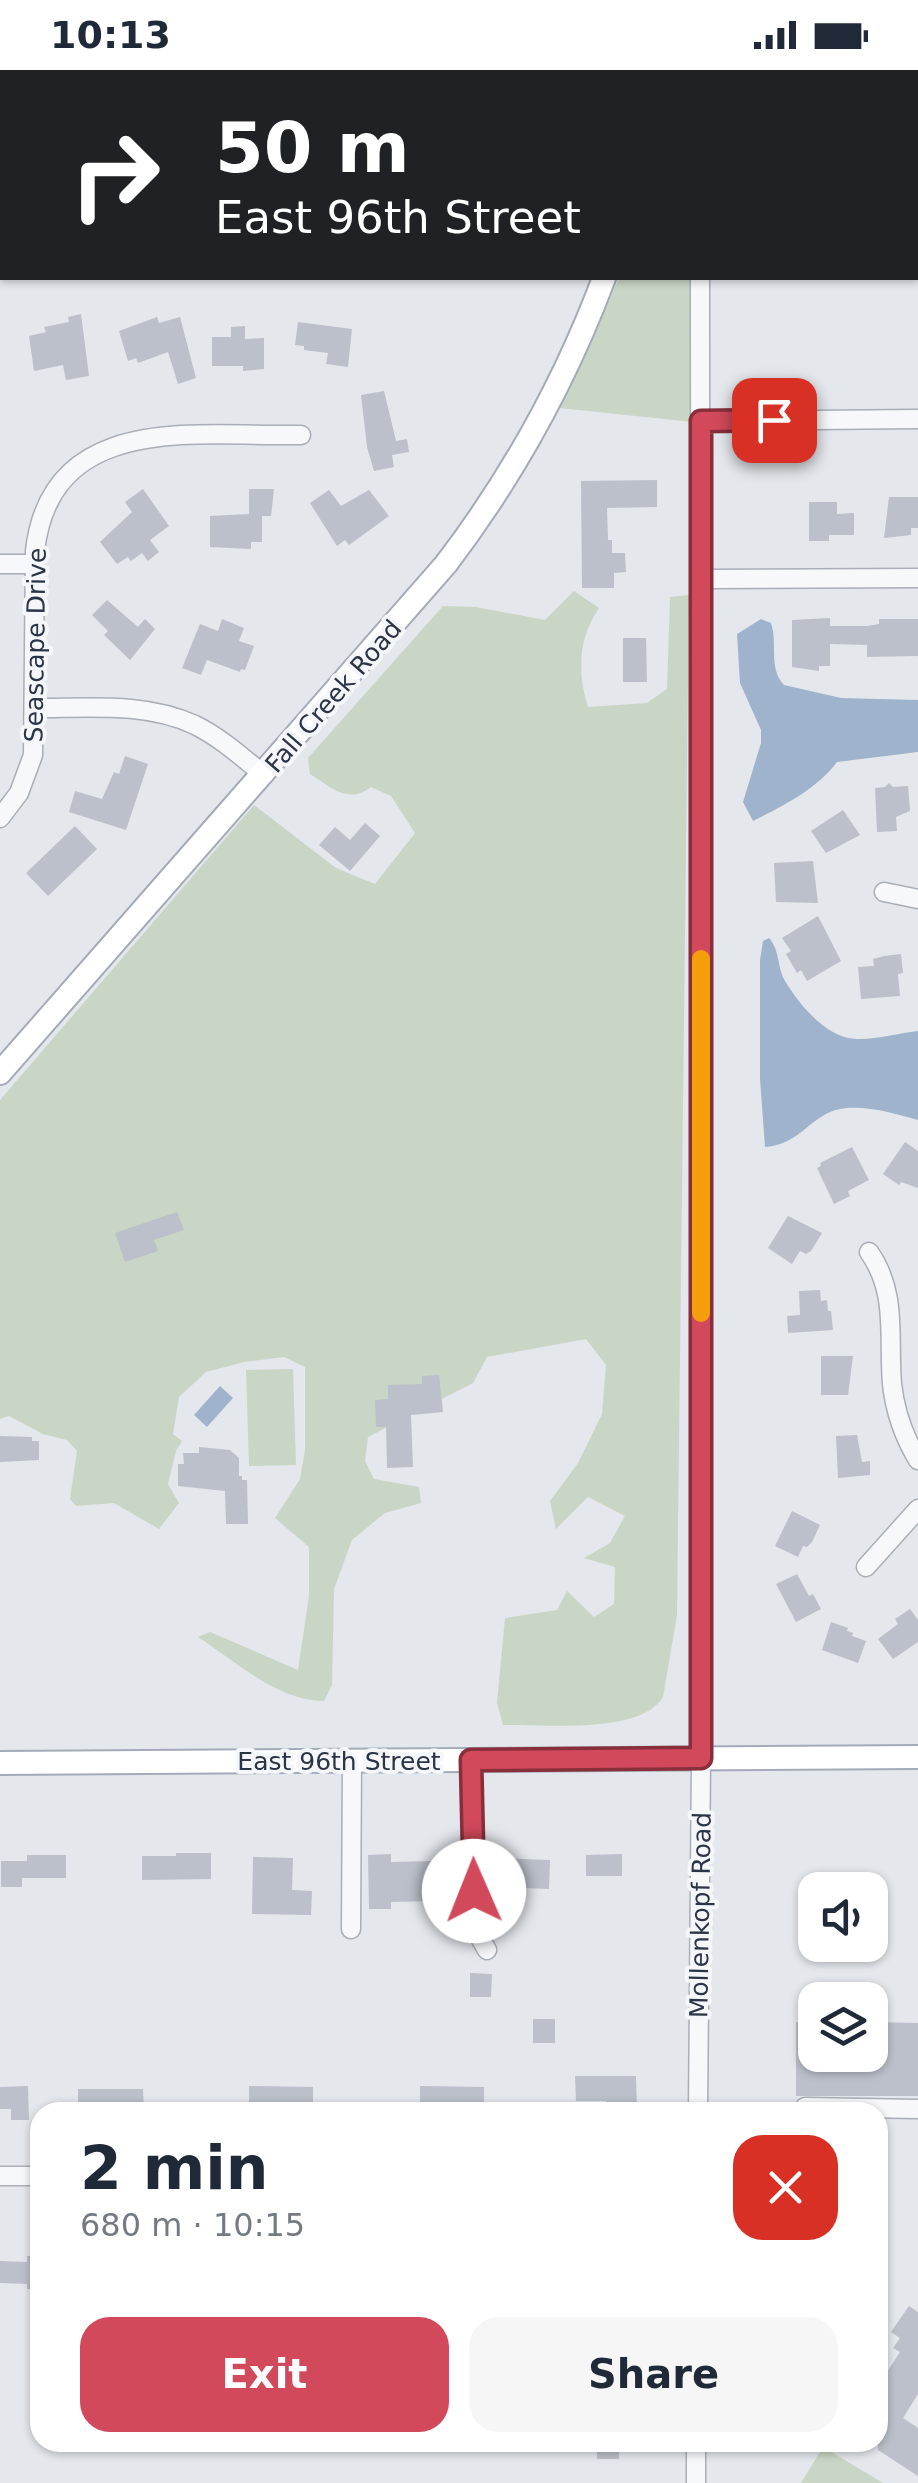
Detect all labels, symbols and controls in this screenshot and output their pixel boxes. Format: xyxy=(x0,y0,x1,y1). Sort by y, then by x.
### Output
text: 10:13 xyxy=(50,13,171,57)
text: 50 m xyxy=(215,107,410,189)
icon: right xyxy=(50,110,180,240)
text: East 96th Street xyxy=(215,191,581,244)
pin xyxy=(732,378,817,463)
icon: arrive xyxy=(747,393,802,448)
street label: Seascape Drive xyxy=(19,548,52,743)
street label: Fall Creek Road xyxy=(259,614,407,778)
street label: East 96th Street xyxy=(237,1747,441,1776)
street label: Mollenkopf Road xyxy=(684,1812,717,2018)
position arrow xyxy=(422,1839,526,1943)
map controls xyxy=(798,1872,888,2072)
button: sound xyxy=(798,1872,888,1962)
button: layers xyxy=(798,1982,888,2072)
text: 2 min xyxy=(80,2133,268,2203)
button: close xyxy=(733,2135,838,2240)
text: 680 m · 10:15 xyxy=(80,2206,305,2244)
button: Exit xyxy=(80,2317,449,2432)
button: Share xyxy=(469,2317,838,2432)

